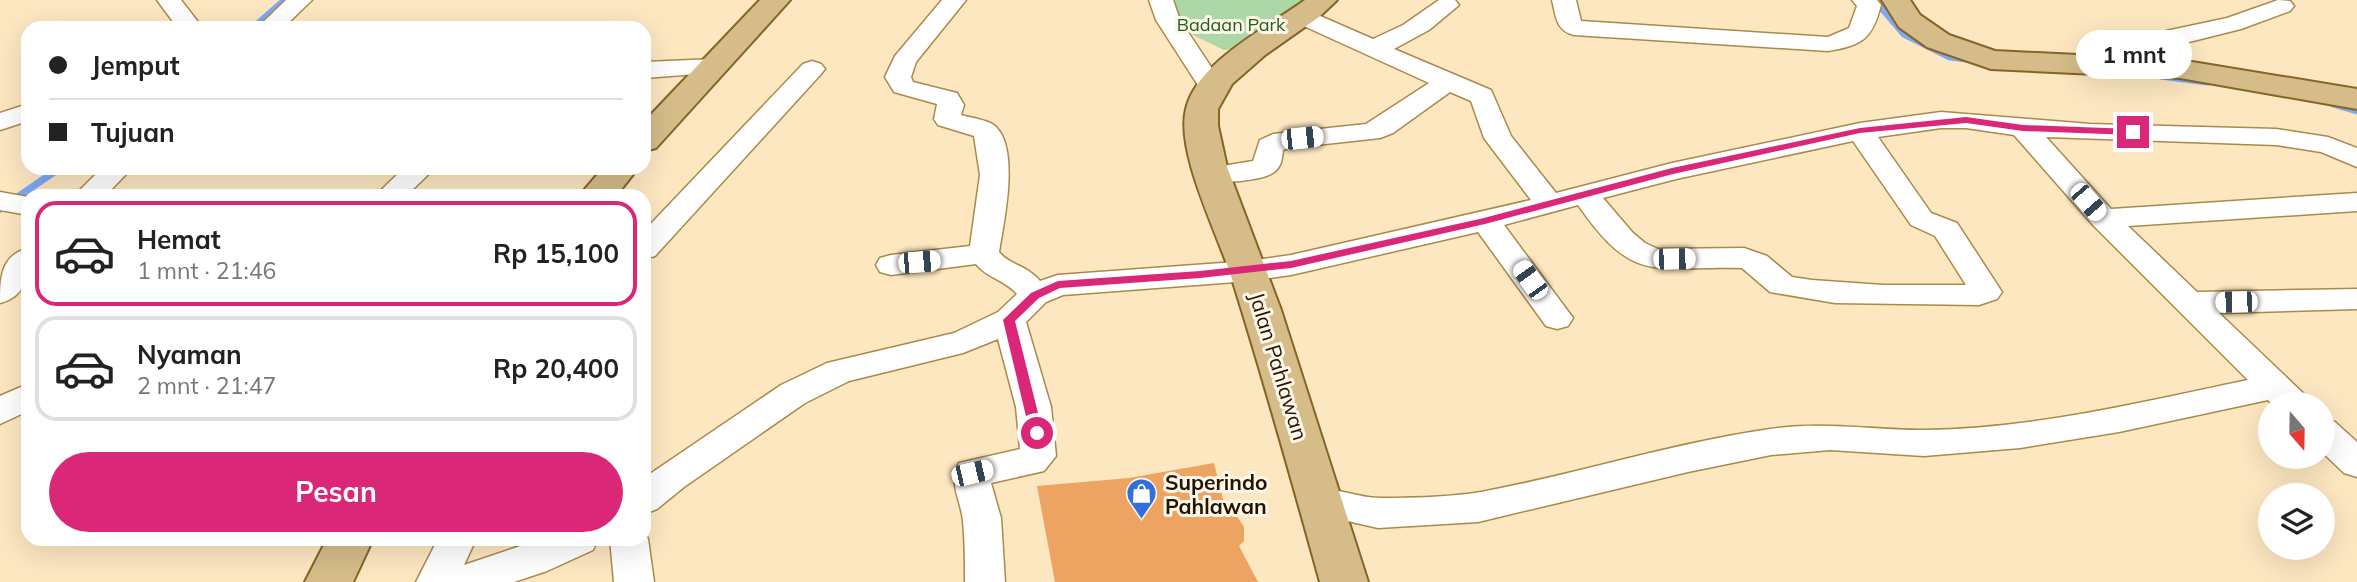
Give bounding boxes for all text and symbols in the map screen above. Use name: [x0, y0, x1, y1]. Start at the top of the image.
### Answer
park label: Badaan Park: [1177, 13, 1286, 36]
callout: 1 mnt: [2075, 31, 2191, 80]
text: 1 mnt: [2102, 40, 2166, 69]
text: Jemput: [91, 49, 180, 82]
text: Tujuan: [91, 116, 175, 149]
route end: [2117, 116, 2149, 148]
car: [1281, 125, 1324, 151]
car: [2067, 179, 2110, 225]
icon: car: [53, 222, 116, 285]
text: Hemat: [137, 223, 221, 256]
text: Rp 15,100: [493, 237, 619, 270]
car: [1653, 248, 1696, 270]
car: [898, 250, 941, 274]
text: 1 mnt · 21:46: [137, 256, 276, 285]
car: [1510, 257, 1551, 303]
street label: Jalan Pahlawan: [1244, 289, 1314, 443]
car: [2215, 291, 2258, 313]
icon: car: [53, 337, 116, 400]
text: Nyaman: [137, 338, 242, 371]
text: Rp 20,400: [493, 352, 619, 385]
text: 2 mnt · 21:47: [137, 371, 276, 400]
north arrow: [2258, 392, 2334, 469]
map controls: [2258, 392, 2335, 560]
route start: [1021, 417, 1053, 449]
button: Pesan: [49, 452, 623, 532]
car: [950, 458, 995, 488]
place label: Superindo Pahlawan: [1165, 469, 1267, 519]
shop icon: Superindo Pahlawan: [1125, 477, 1159, 521]
button: layers: [2258, 483, 2335, 560]

